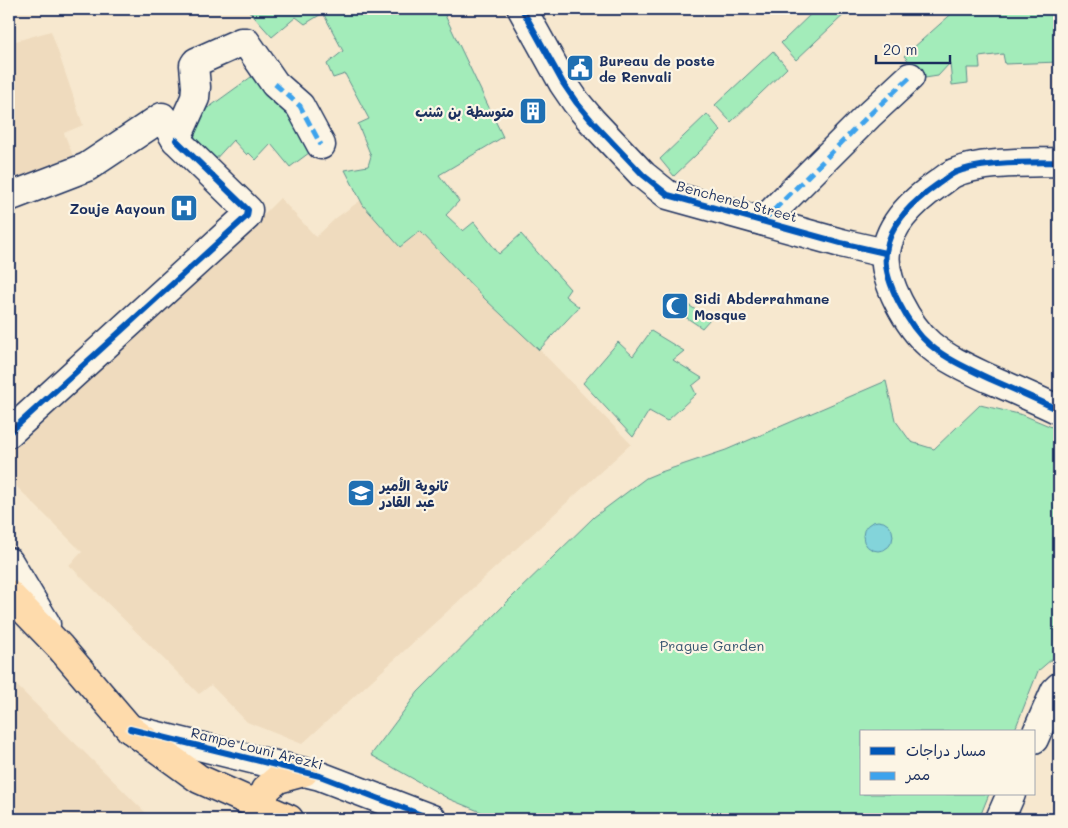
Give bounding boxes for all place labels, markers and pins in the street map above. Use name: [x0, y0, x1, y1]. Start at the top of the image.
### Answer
place label: Bureau de poste de Renvali: [599, 51, 715, 86]
public building icon: Bureau de poste de Renvali: [565, 53, 595, 83]
building icon: متوسطة بن شنب: [518, 96, 548, 126]
place label: متوسطة بن شنب: [415, 102, 514, 122]
hospital icon: Zouje Aayoun: [169, 193, 199, 223]
place label: Zouje Aayoun: [69, 199, 165, 218]
place label: Sidi Abderrahmane Mosque: [694, 289, 829, 324]
mosque icon: Sidi Abderrahmane Mosque: [660, 291, 690, 321]
place label: ثانوية الأمير عبد القادر: [378, 476, 449, 511]
school or university icon: ثانوية الأمير عبد القادر: [346, 478, 376, 508]

